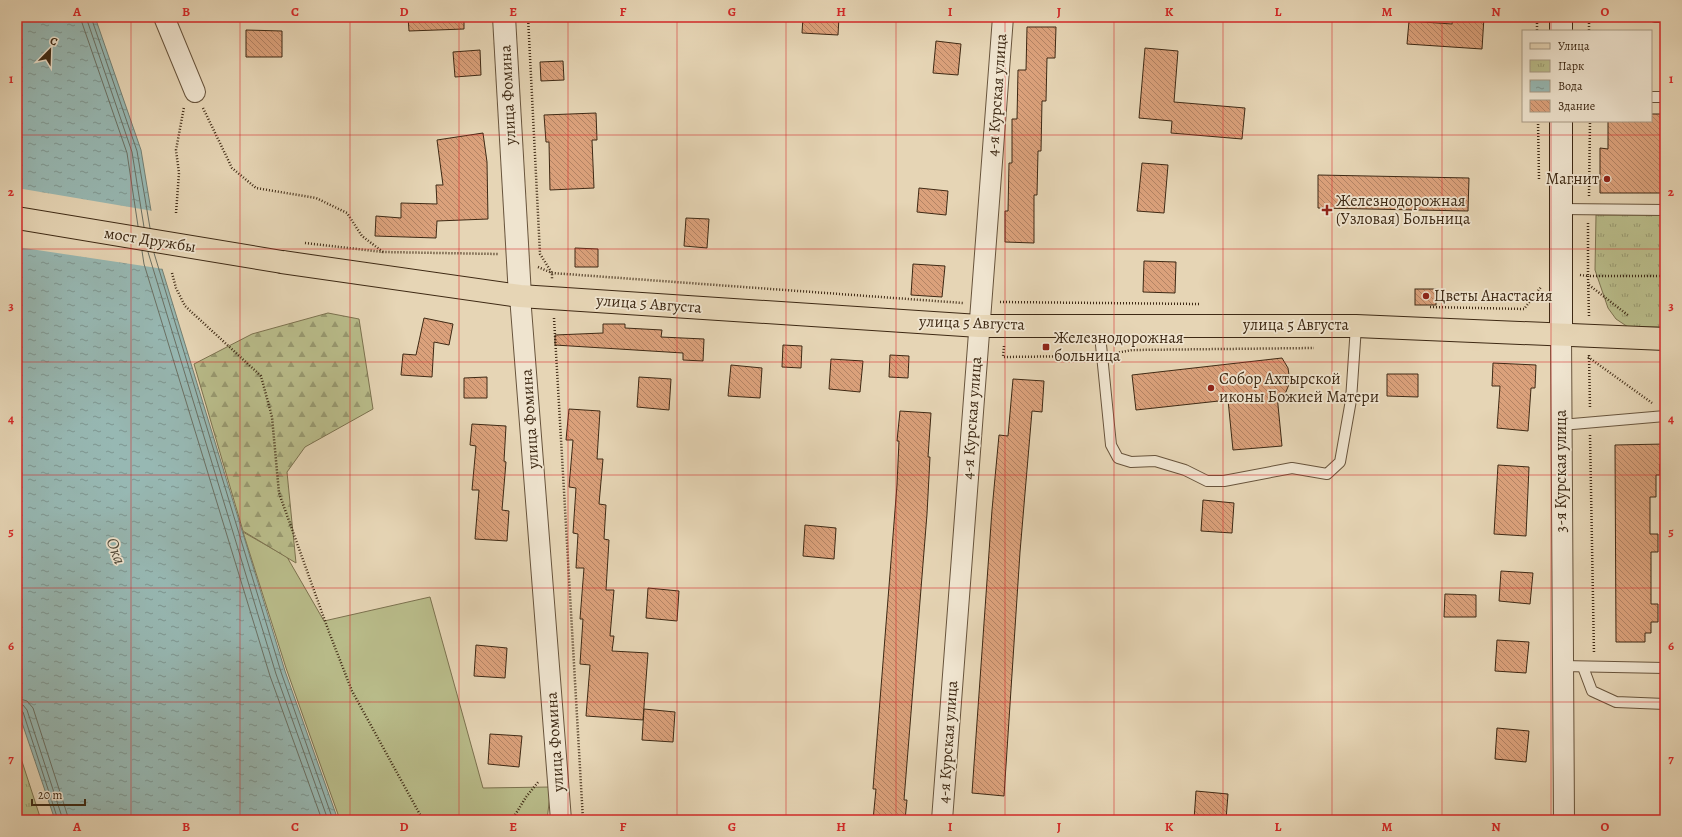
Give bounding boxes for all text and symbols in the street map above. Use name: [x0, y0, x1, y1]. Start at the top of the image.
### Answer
text: A: [72, 3, 82, 20]
text: B: [182, 3, 190, 20]
text: C: [291, 3, 299, 20]
text: D: [399, 3, 409, 20]
text: E: [509, 3, 517, 20]
text: F: [620, 3, 627, 20]
text: G: [728, 3, 736, 20]
text: H: [836, 3, 846, 20]
text: I: [948, 3, 953, 20]
text: J: [1057, 3, 1061, 20]
text: K: [1165, 3, 1174, 20]
text: L: [1275, 3, 1282, 20]
text: M: [1382, 3, 1393, 20]
text: N: [1491, 3, 1501, 20]
text: O: [1601, 3, 1610, 20]
north arrow: [30, 30, 70, 70]
legend: [1522, 30, 1652, 122]
street label: 4-я Курская улица: [982, 32, 1012, 157]
text: С: [48, 33, 60, 50]
text: Улица: [1558, 38, 1590, 54]
street label: улица Фомина: [494, 44, 522, 147]
text: Парк: [1558, 58, 1584, 74]
text: 1: [9, 70, 14, 87]
text: 1: [1669, 70, 1674, 87]
text: Вода: [1558, 78, 1583, 94]
text: Здание: [1558, 98, 1595, 114]
place label: Магнит: [1546, 168, 1599, 190]
marker: Магнит: [1602, 174, 1612, 184]
text: 2: [8, 183, 15, 200]
text: 2: [1668, 183, 1675, 200]
place label: Железнодорожная (Узловая) Больница: [1336, 190, 1471, 230]
marker: Железнодорожная (Узловая) Больница: [1321, 204, 1333, 216]
street label: мост Дружбы: [102, 222, 198, 258]
place label: Цветы Анастасия: [1434, 285, 1553, 307]
street label: улица 5 Августа: [594, 289, 703, 319]
marker: Цветы Анастасия: [1421, 291, 1431, 301]
text: 3: [8, 297, 14, 314]
text: 3: [1668, 297, 1674, 314]
street label: улица 5 Августа: [918, 310, 1026, 336]
street label: улица 5 Августа: [1242, 314, 1350, 336]
place label: Железнодорожная больница: [1054, 327, 1184, 367]
marker: Железнодорожная больница: [1041, 342, 1051, 352]
street label: 4-я Курская улица: [957, 355, 987, 480]
street label: улица Фомина: [515, 368, 545, 471]
place label: Собор Ахтырской иконы Божией Матери: [1219, 368, 1379, 408]
marker: Собор Ахтырской иконы Божией Матери: [1206, 383, 1216, 393]
street label: 3-я Курская улица: [1550, 409, 1572, 532]
text: 4: [8, 410, 14, 427]
text: 4: [1668, 410, 1674, 427]
text: 5: [8, 523, 14, 540]
text: 5: [1668, 523, 1674, 540]
water label: Ока: [101, 534, 131, 568]
text: 6: [8, 637, 14, 654]
text: 6: [1668, 637, 1674, 654]
street label: 4-я Курская улица: [933, 679, 963, 804]
street label: улица Фомина: [540, 691, 570, 794]
text: 7: [8, 750, 14, 767]
text: 7: [1668, 750, 1674, 767]
scale bar: [32, 781, 85, 807]
text: 20 m: [38, 787, 62, 803]
text: A: [72, 818, 82, 835]
text: B: [182, 818, 190, 835]
text: C: [291, 818, 299, 835]
text: D: [399, 818, 409, 835]
text: E: [509, 818, 517, 835]
text: F: [620, 818, 627, 835]
text: G: [728, 818, 736, 835]
text: H: [836, 818, 846, 835]
text: I: [948, 818, 953, 835]
text: J: [1057, 818, 1061, 835]
text: K: [1165, 818, 1174, 835]
text: L: [1275, 818, 1282, 835]
text: M: [1382, 818, 1393, 835]
text: N: [1491, 818, 1501, 835]
text: O: [1601, 818, 1610, 835]

